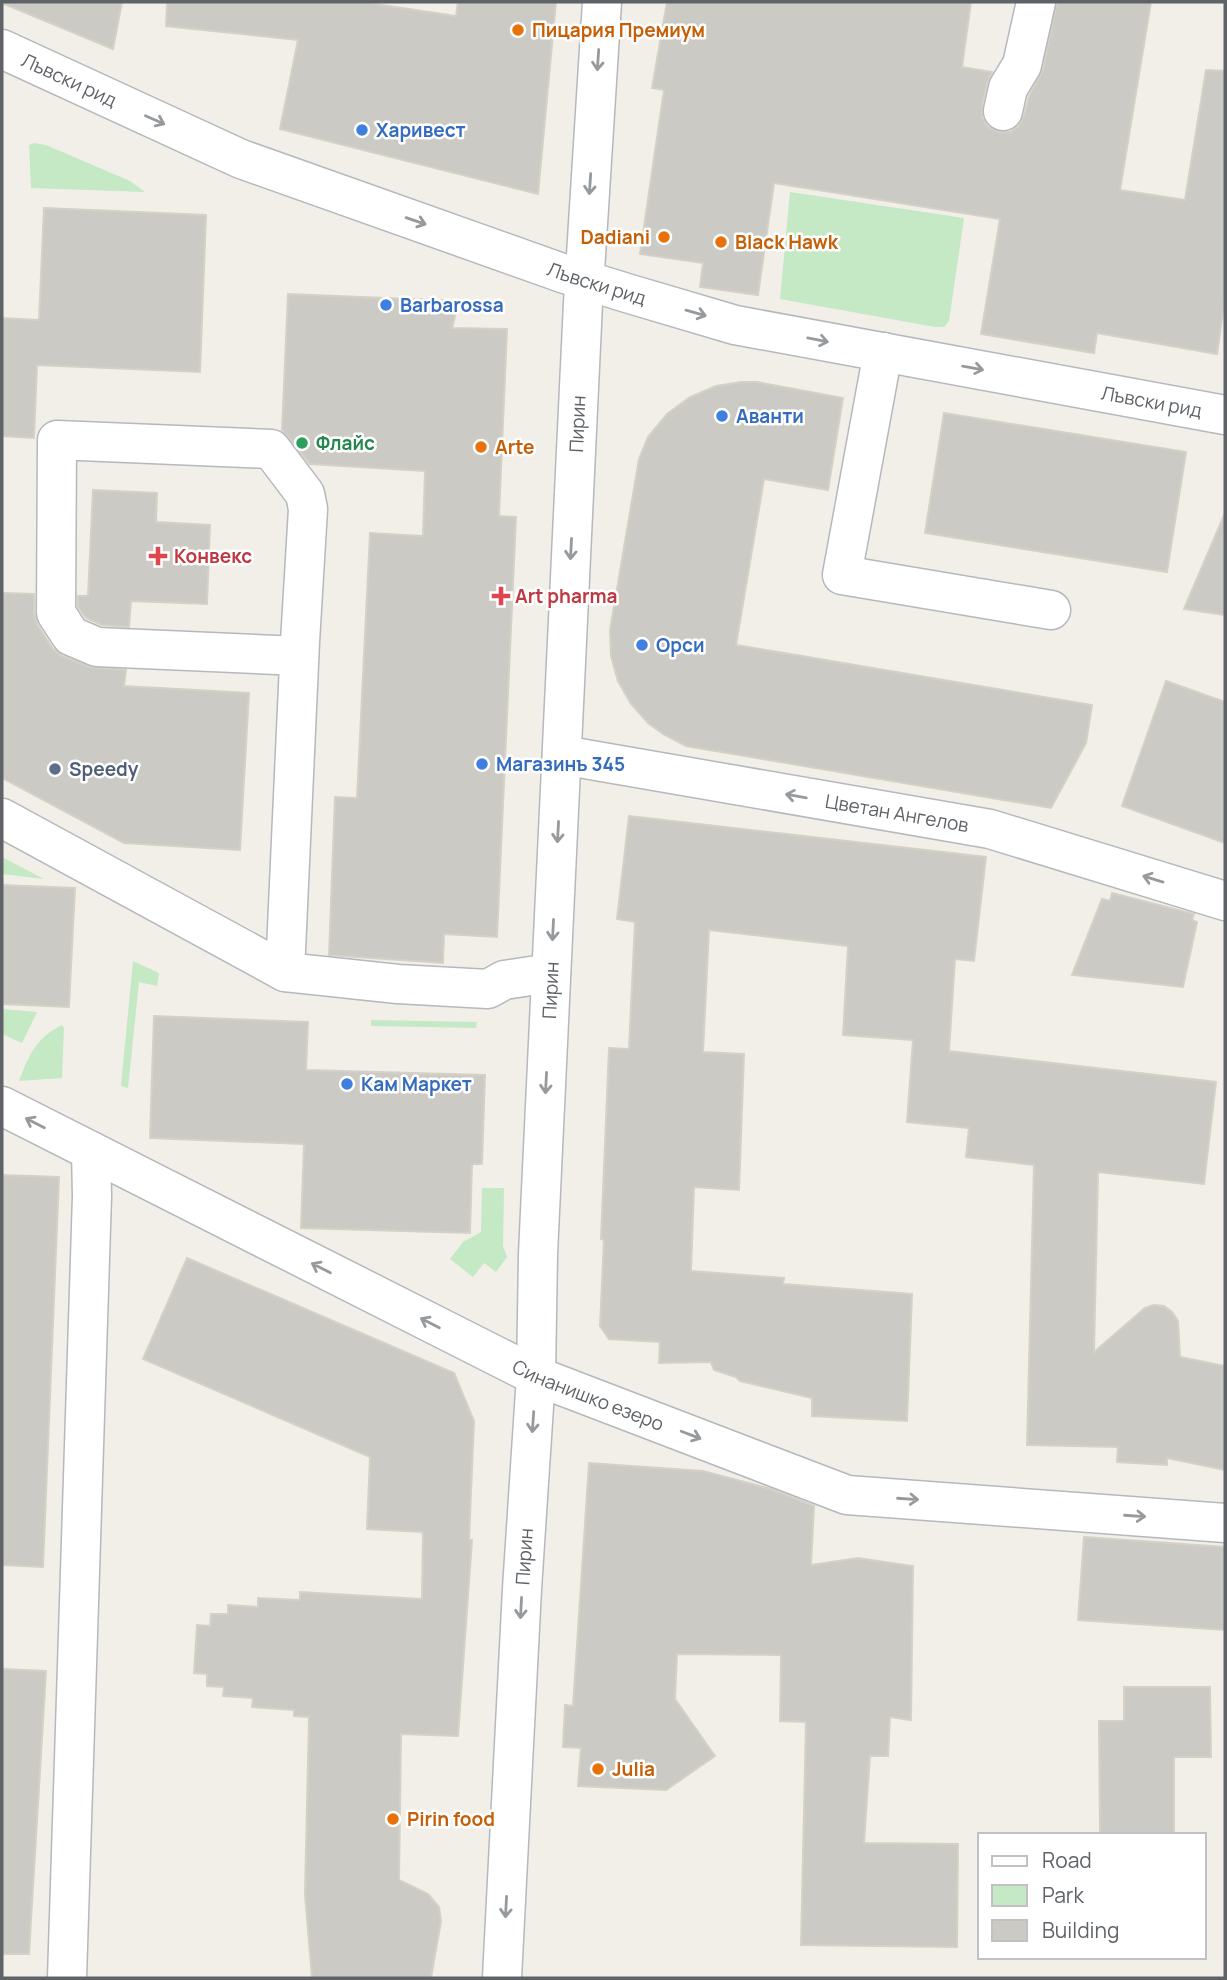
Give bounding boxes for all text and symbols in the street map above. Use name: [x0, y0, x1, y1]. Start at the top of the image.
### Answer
place label: Пицария Премиум: [532, 17, 705, 43]
marker: Пицария Премиум: [510, 22, 526, 38]
street label: Лъвски рид: [18, 47, 121, 113]
one-way arrow: [591, 48, 604, 71]
one-way arrow: [144, 114, 166, 127]
place label: Харивест: [376, 117, 466, 143]
marker: Харивест: [354, 122, 370, 138]
one-way arrow: [583, 172, 596, 194]
one-way arrow: [405, 216, 427, 228]
place label: Dadiani: [581, 224, 650, 250]
marker: Dadiani: [656, 229, 672, 245]
place label: Black Hawk: [735, 229, 839, 255]
marker: Black Hawk: [713, 234, 729, 250]
street label: Лъвски рид: [544, 256, 649, 311]
place label: Barbarossa: [400, 292, 504, 318]
marker: Barbarossa: [378, 297, 394, 313]
one-way arrow: [685, 308, 707, 321]
one-way arrow: [806, 334, 829, 347]
one-way arrow: [961, 362, 984, 375]
street label: Лъвски рид: [1099, 380, 1204, 424]
street label: Пирин: [563, 395, 592, 453]
place label: Аванти: [736, 403, 804, 429]
marker: Аванти: [714, 408, 730, 424]
place label: Флайс: [316, 430, 375, 456]
place label: Arte: [495, 434, 534, 460]
marker: Флайс: [294, 435, 310, 451]
marker: Arte: [473, 439, 489, 455]
one-way arrow: [565, 538, 578, 561]
place label: Конвекс: [174, 543, 252, 569]
marker: Конвекс: [148, 546, 168, 566]
place label: Art pharma: [515, 583, 618, 609]
marker: Art pharma: [493, 588, 509, 604]
place label: Орси: [656, 632, 704, 658]
marker: Орси: [634, 637, 650, 653]
place label: Магазинъ 345: [496, 751, 625, 777]
place label: Speedy: [69, 756, 139, 782]
marker: Магазинъ 345: [474, 756, 490, 772]
marker: Speedy: [47, 761, 63, 777]
street label: Цветан Ангелов: [823, 788, 971, 838]
one-way arrow: [785, 789, 808, 802]
one-way arrow: [552, 820, 565, 843]
one-way arrow: [1142, 872, 1164, 885]
one-way arrow: [547, 918, 560, 941]
street label: Пирин: [536, 961, 565, 1019]
place label: Кам Маркет: [361, 1071, 472, 1097]
one-way arrow: [540, 1071, 553, 1094]
marker: Кам Маркет: [339, 1076, 355, 1092]
one-way arrow: [26, 1116, 46, 1130]
one-way arrow: [311, 1260, 332, 1274]
one-way arrow: [420, 1315, 441, 1329]
street label: Синанишко езеро: [508, 1353, 668, 1437]
one-way arrow: [526, 1410, 539, 1432]
one-way arrow: [680, 1430, 702, 1443]
one-way arrow: [896, 1493, 919, 1506]
one-way arrow: [1123, 1510, 1146, 1523]
street label: Пирин: [509, 1527, 539, 1586]
one-way arrow: [514, 1597, 527, 1620]
place label: Julia: [612, 1756, 655, 1782]
marker: Julia: [590, 1761, 606, 1777]
place label: Pirin food: [407, 1806, 495, 1832]
marker: Pirin food: [385, 1811, 401, 1827]
legend: [978, 1833, 1206, 1959]
text: Road: [1042, 1846, 1092, 1874]
text: Park: [1042, 1881, 1084, 1909]
one-way arrow: [499, 1895, 512, 1918]
text: Building: [1042, 1916, 1119, 1944]

